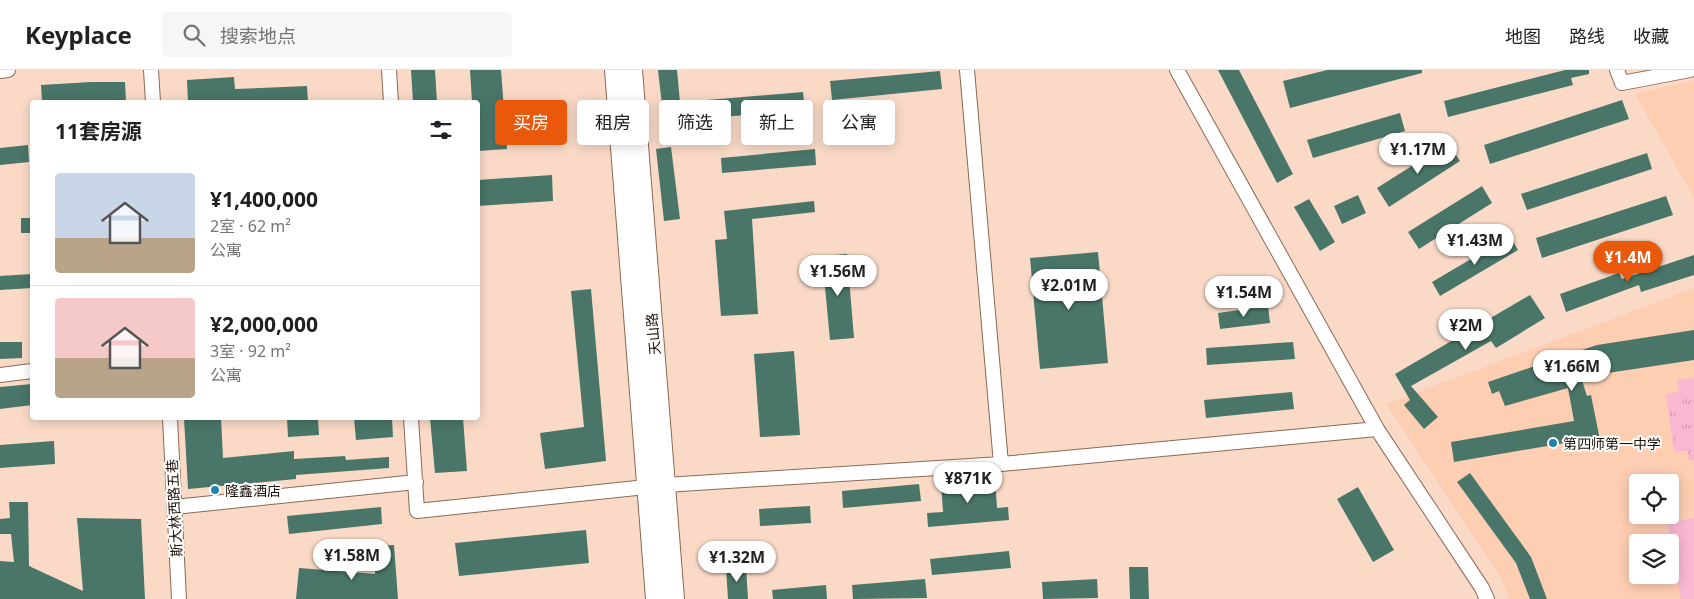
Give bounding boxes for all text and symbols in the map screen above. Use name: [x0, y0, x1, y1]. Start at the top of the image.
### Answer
search box: [162, 12, 512, 57]
text: Keyplace: [25, 18, 132, 51]
icon: search: [180, 21, 208, 49]
text: 搜索地点: [220, 23, 296, 49]
text: 地图: [1505, 24, 1541, 48]
text: 路线: [1569, 24, 1605, 48]
text: 收藏: [1633, 24, 1669, 48]
chip: 买房: [495, 100, 567, 145]
chip: 租房: [577, 100, 649, 145]
chip: 筛选: [659, 100, 731, 145]
chip: 新上: [741, 100, 813, 145]
chip: 公寓: [823, 100, 895, 145]
icon: filters: [427, 116, 455, 144]
text: 11套房源: [55, 117, 142, 145]
pin: ¥1.17M: [1377, 132, 1459, 175]
text: ¥1.17M: [1390, 138, 1446, 160]
text: ¥1,400,000: [210, 185, 318, 213]
icon: home: [95, 193, 155, 253]
text: 2室 · 62 m²: [210, 215, 291, 237]
pin: ¥1.43M: [1434, 224, 1516, 266]
text: ¥1.43M: [1447, 229, 1503, 251]
text: 公寓: [210, 239, 242, 261]
pin: ¥1.4M: [1593, 240, 1663, 283]
text: ¥1.4M: [1604, 246, 1652, 268]
pin: ¥1.56M: [797, 254, 879, 297]
text: ¥1.56M: [810, 260, 866, 282]
pin: ¥2.01M: [1028, 268, 1110, 311]
text: ¥2.01M: [1041, 274, 1097, 296]
pin: ¥1.54M: [1203, 276, 1285, 318]
text: ¥1.54M: [1216, 281, 1272, 303]
pin: ¥2M: [1442, 308, 1490, 351]
text: ¥2,000,000: [210, 310, 318, 338]
street label: 天山路: [642, 312, 664, 356]
text: ¥2M: [1449, 314, 1483, 336]
icon: home: [95, 318, 155, 378]
text: 3室 · 92 m²: [210, 340, 291, 362]
pin: ¥1.66M: [1531, 350, 1613, 392]
text: ¥1.66M: [1544, 355, 1600, 377]
text: 公寓: [210, 364, 242, 386]
place label: 第四师第一中学: [1563, 434, 1661, 453]
marker: 第四师第一中学: [1547, 437, 1559, 449]
street label: 斯大林西路五巷: [162, 459, 186, 557]
pin: ¥871K: [933, 462, 1003, 504]
text: ¥871K: [944, 467, 992, 489]
map controls: [1629, 474, 1679, 584]
button: locate: [1629, 474, 1679, 524]
place label: 隆鑫酒店: [225, 481, 281, 500]
marker: 隆鑫酒店: [209, 484, 221, 496]
button: layers: [1629, 534, 1679, 584]
pin: ¥1.58M: [311, 538, 393, 581]
pin: ¥1.32M: [696, 540, 778, 583]
text: ¥1.58M: [324, 544, 380, 566]
text: ¥1.32M: [709, 546, 765, 568]

